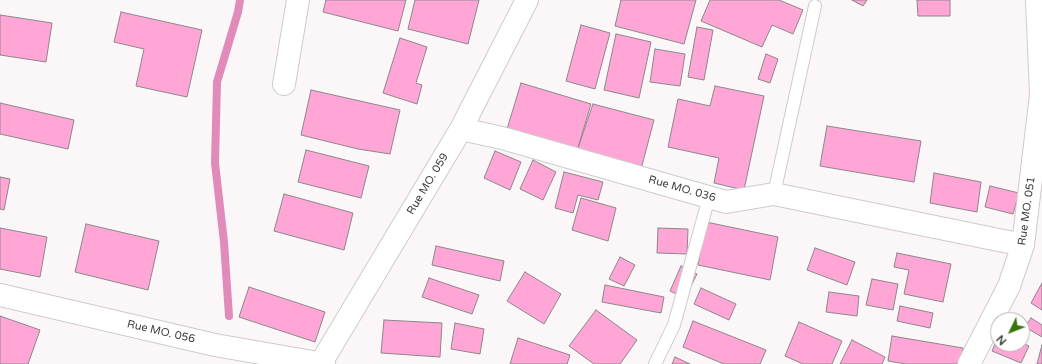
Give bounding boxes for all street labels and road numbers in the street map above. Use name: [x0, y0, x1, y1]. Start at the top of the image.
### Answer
street label: Rue MO. 059: [404, 151, 452, 217]
street label: Rue MO. 036: [647, 173, 717, 205]
street label: Rue MO. 051: [1016, 176, 1038, 246]
street label: Rue MO. 056: [126, 318, 196, 346]

